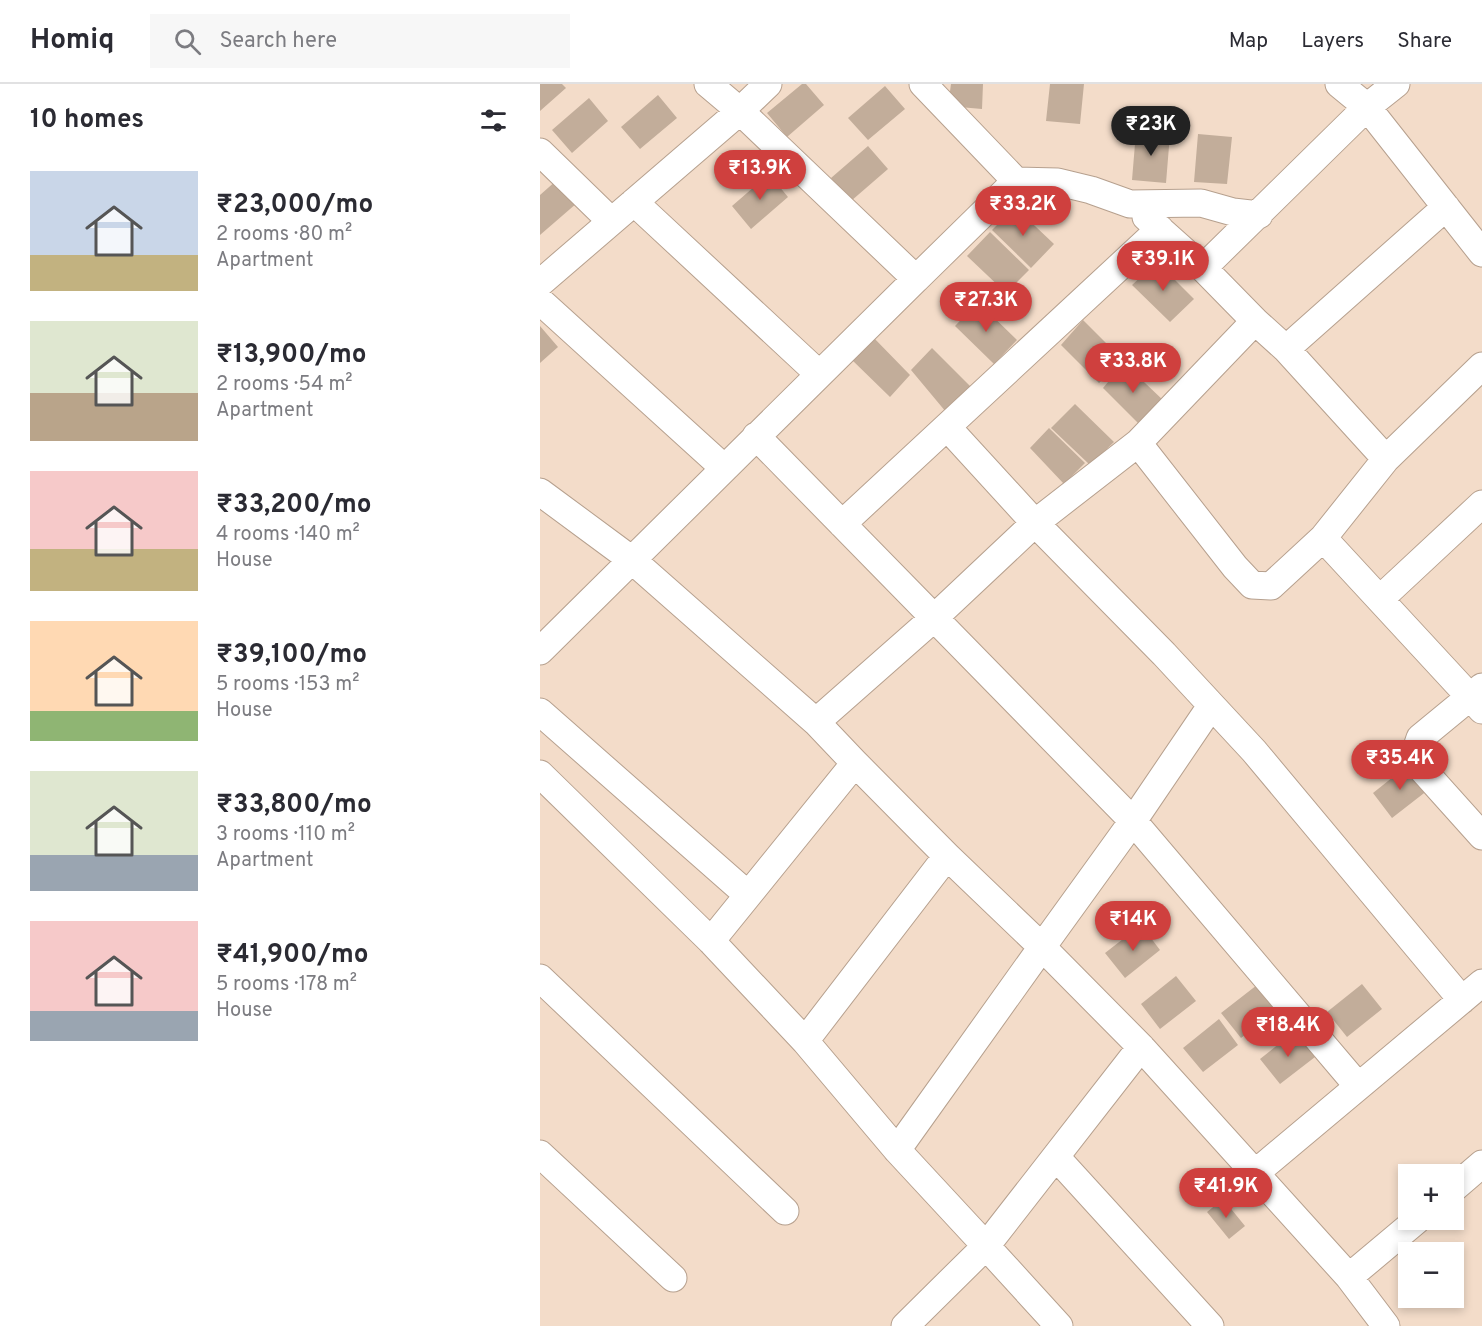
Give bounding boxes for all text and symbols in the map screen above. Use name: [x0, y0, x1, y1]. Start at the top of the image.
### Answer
search box: [150, 14, 570, 68]
text: Homiq: [30, 23, 114, 59]
icon: search: [171, 25, 204, 58]
text: Search here: [219, 28, 337, 55]
text: Map: [1229, 28, 1268, 55]
text: Layers: [1301, 28, 1364, 55]
text: Share: [1397, 28, 1452, 55]
text: 10 homes: [30, 104, 144, 137]
icon: filters: [477, 104, 510, 137]
pin: ₹23K: [1115, 106, 1187, 157]
text: ₹23K: [1125, 112, 1177, 138]
pin: ₹13.9K: [711, 150, 809, 201]
text: ₹13.9K: [728, 156, 792, 182]
pin: ₹33.2K: [974, 186, 1072, 237]
text: ₹23,000/mo: [216, 189, 373, 222]
text: ₹33.2K: [989, 192, 1057, 218]
icon: home: [78, 195, 150, 267]
text: 2 rooms · 80 m²: [216, 222, 352, 248]
pin: ₹39.1K: [1114, 241, 1212, 292]
text: ₹39.1K: [1131, 247, 1195, 273]
text: Apartment: [216, 248, 314, 274]
pin: ₹27.3K: [937, 282, 1035, 333]
text: ₹27.3K: [954, 288, 1018, 314]
text: ₹13,900/mo: [216, 339, 367, 372]
pin: ₹33.8K: [1084, 343, 1182, 394]
icon: home: [78, 345, 150, 417]
text: ₹33.8K: [1099, 349, 1167, 375]
text: 2 rooms · 54 m²: [216, 372, 353, 398]
text: Apartment: [216, 398, 314, 424]
text: ₹33,200/mo: [216, 489, 372, 522]
icon: home: [78, 495, 150, 567]
text: 4 rooms · 140 m²: [216, 522, 360, 548]
text: House: [216, 548, 272, 574]
text: ₹39,100/mo: [216, 639, 367, 672]
icon: home: [78, 645, 150, 717]
text: 5 rooms · 153 m²: [216, 672, 359, 698]
text: House: [216, 698, 272, 724]
pin: ₹35.4K: [1351, 740, 1449, 791]
text: ₹35.4K: [1365, 746, 1435, 772]
text: ₹33,800/mo: [216, 789, 372, 822]
icon: home: [78, 795, 150, 867]
text: 3 rooms · 110 m²: [216, 822, 355, 848]
text: Apartment: [216, 848, 314, 874]
pin: ₹14K: [1097, 901, 1169, 952]
text: ₹14K: [1109, 907, 1157, 933]
text: ₹41,900/mo: [216, 939, 369, 972]
icon: home: [78, 945, 150, 1017]
text: 5 rooms · 178 m²: [216, 972, 357, 998]
text: House: [216, 998, 272, 1024]
pin: ₹18.4K: [1239, 1007, 1337, 1058]
text: ₹18.4K: [1255, 1013, 1321, 1039]
map controls: [1398, 1164, 1464, 1308]
button: +: [1398, 1164, 1464, 1230]
pin: ₹41.9K: [1177, 1168, 1275, 1219]
text: ₹41.9K: [1193, 1174, 1259, 1200]
button: −: [1398, 1242, 1464, 1308]

